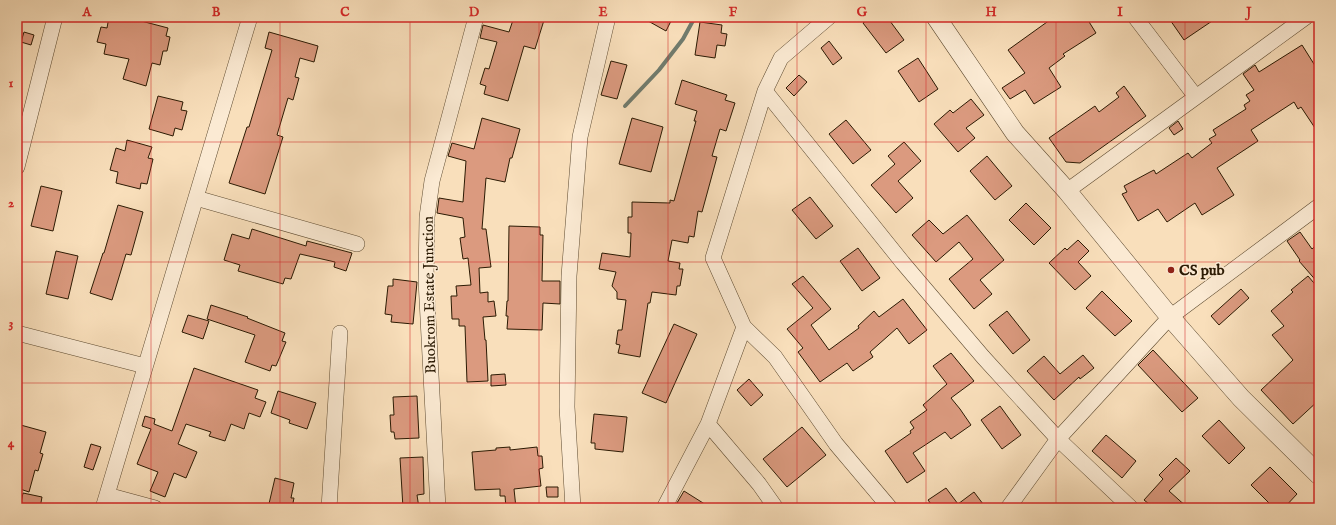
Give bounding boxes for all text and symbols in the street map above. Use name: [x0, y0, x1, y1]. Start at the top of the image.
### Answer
text: A: [82, 4, 93, 21]
text: B: [212, 4, 221, 21]
text: C: [340, 4, 350, 21]
text: D: [469, 4, 480, 21]
text: E: [598, 4, 608, 21]
text: F: [729, 4, 738, 21]
text: G: [857, 4, 868, 21]
text: H: [985, 4, 997, 21]
text: I: [1117, 4, 1123, 21]
text: J: [1244, 4, 1252, 21]
text: 1: [9, 75, 14, 92]
text: 2: [8, 195, 14, 212]
street label: Buokrom Estate Junction: [419, 216, 440, 374]
place label: CS pub: [1179, 261, 1225, 280]
marker: CS pub: [1166, 265, 1176, 275]
text: 3: [9, 315, 14, 332]
text: 4: [8, 435, 15, 452]

